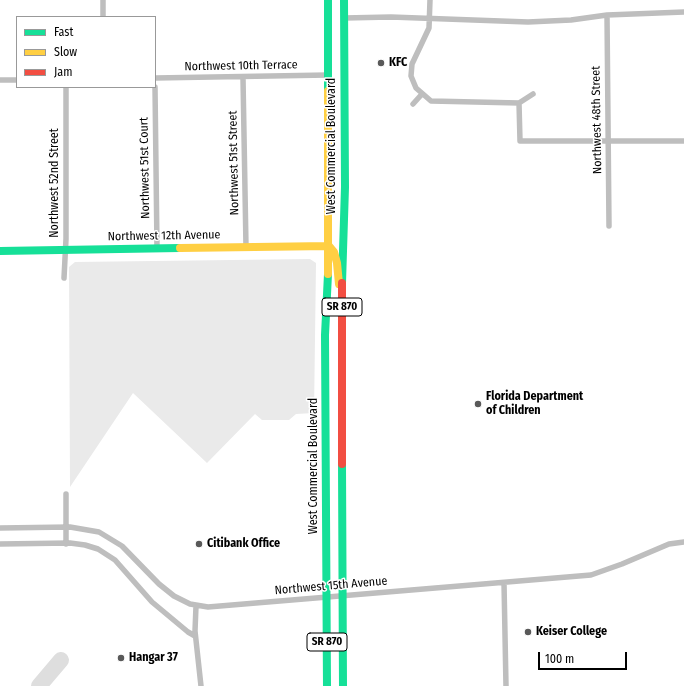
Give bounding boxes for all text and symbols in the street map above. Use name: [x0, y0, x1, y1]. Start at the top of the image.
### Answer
legend: [16, 16, 156, 88]
text: Fast: [54, 25, 73, 39]
text: Slow: [54, 45, 77, 59]
place label: KFC: [389, 56, 407, 70]
street label: Northwest 10th Terrace: [184, 58, 298, 74]
marker: KFC: [376, 58, 386, 68]
text: Jam: [54, 65, 72, 79]
street label: Northwest 48th Street: [589, 66, 605, 174]
street label: West Commercial Boulevard: [325, 78, 339, 214]
street label: Northwest 51st Street: [226, 111, 242, 215]
street label: Northwest 51st Court: [137, 117, 153, 219]
street label: Northwest 52nd Street: [48, 128, 62, 238]
street label: Northwest 12th Avenue: [107, 228, 221, 244]
road number: SR 870: [322, 298, 362, 316]
place label: Florida Department of Children: [486, 390, 583, 418]
street label: West Commercial Boulevard: [307, 398, 321, 534]
marker: Florida Department of Children: [473, 399, 483, 409]
place label: Citibank Office: [207, 537, 280, 551]
marker: Citibank Office: [194, 539, 204, 549]
street label: Northwest 15th Avenue: [274, 574, 388, 598]
place label: Keiser College: [536, 625, 607, 639]
marker: Keiser College: [523, 627, 533, 637]
road number: SR 870: [307, 633, 347, 651]
scale bar: [540, 644, 629, 670]
place label: Hangar 37: [129, 651, 178, 665]
text: 100 m: [545, 652, 574, 666]
marker: Hangar 37: [116, 653, 126, 663]

